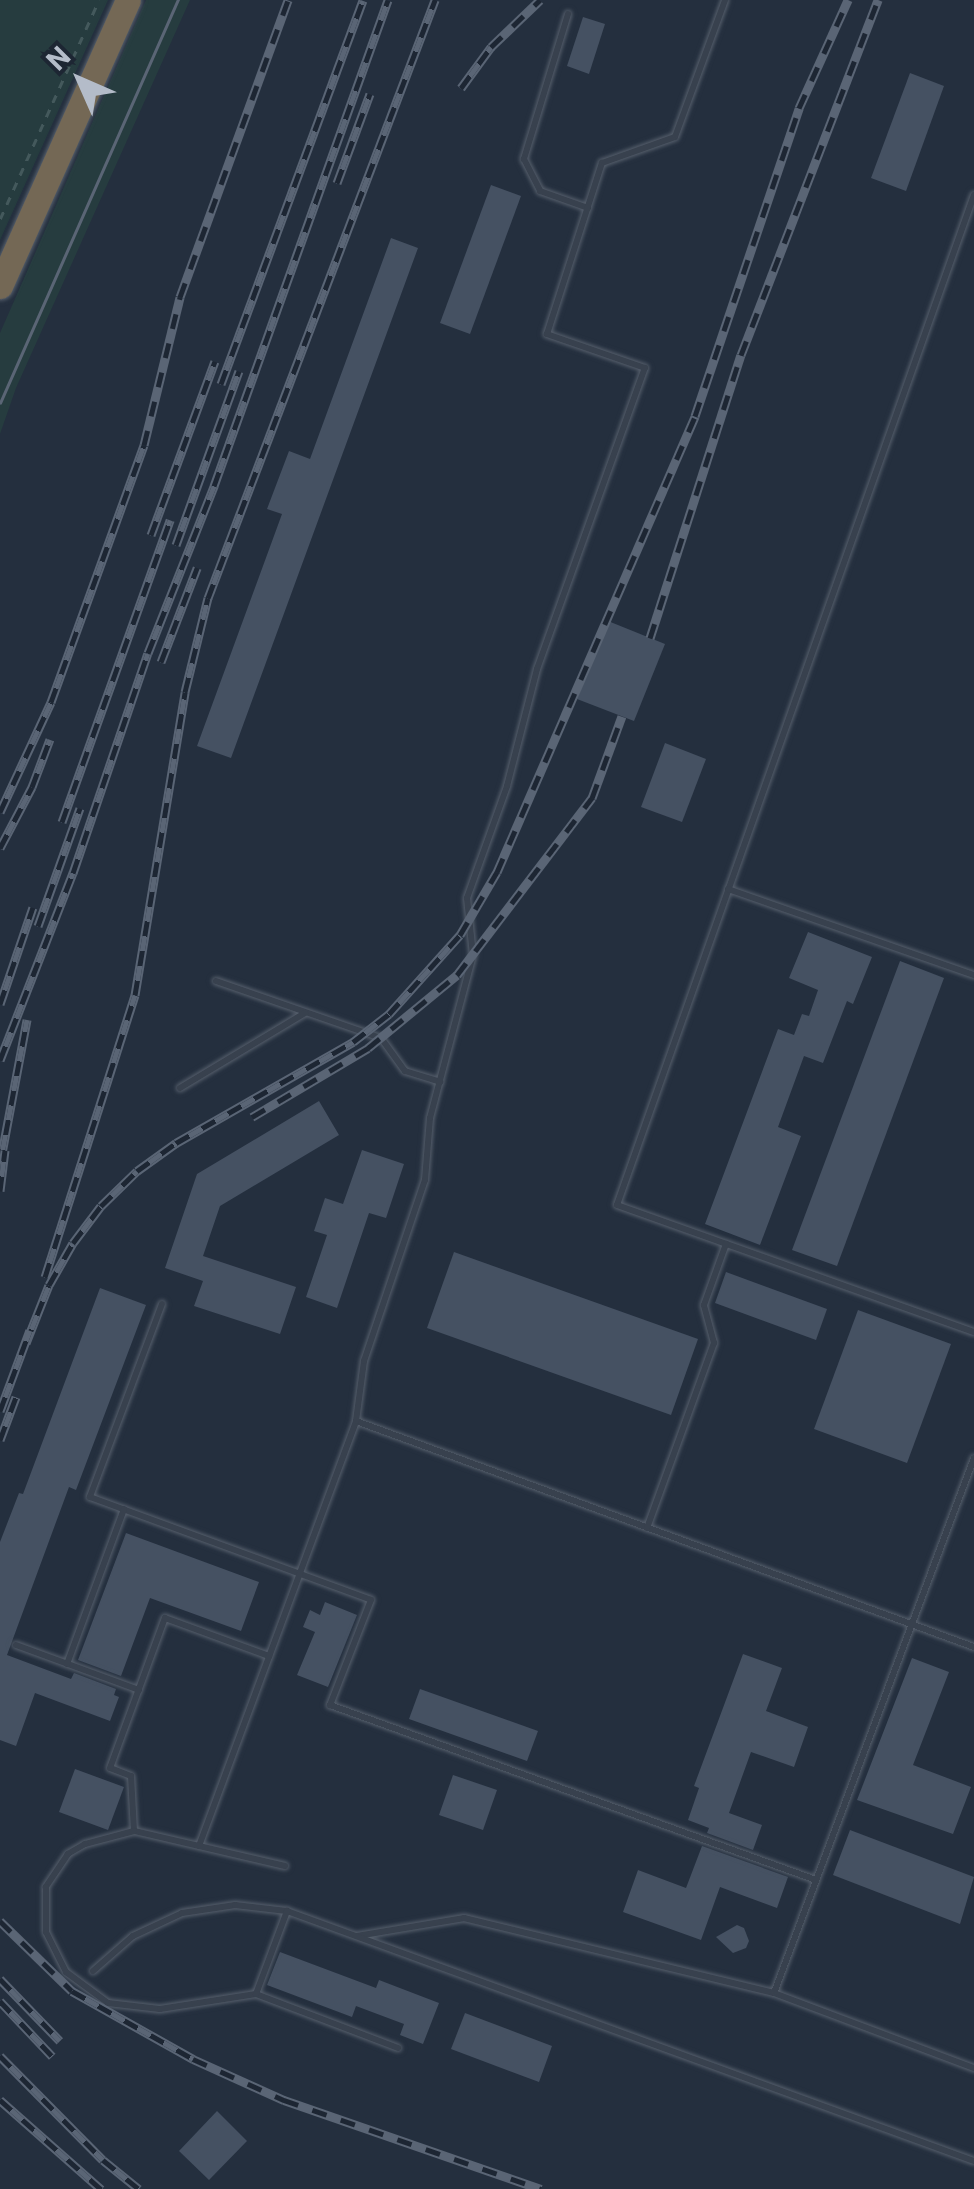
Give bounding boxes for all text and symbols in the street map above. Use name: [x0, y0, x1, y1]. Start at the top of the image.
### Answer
north arrow: [30, 30, 130, 130]
text: N: [40, 40, 77, 77]

